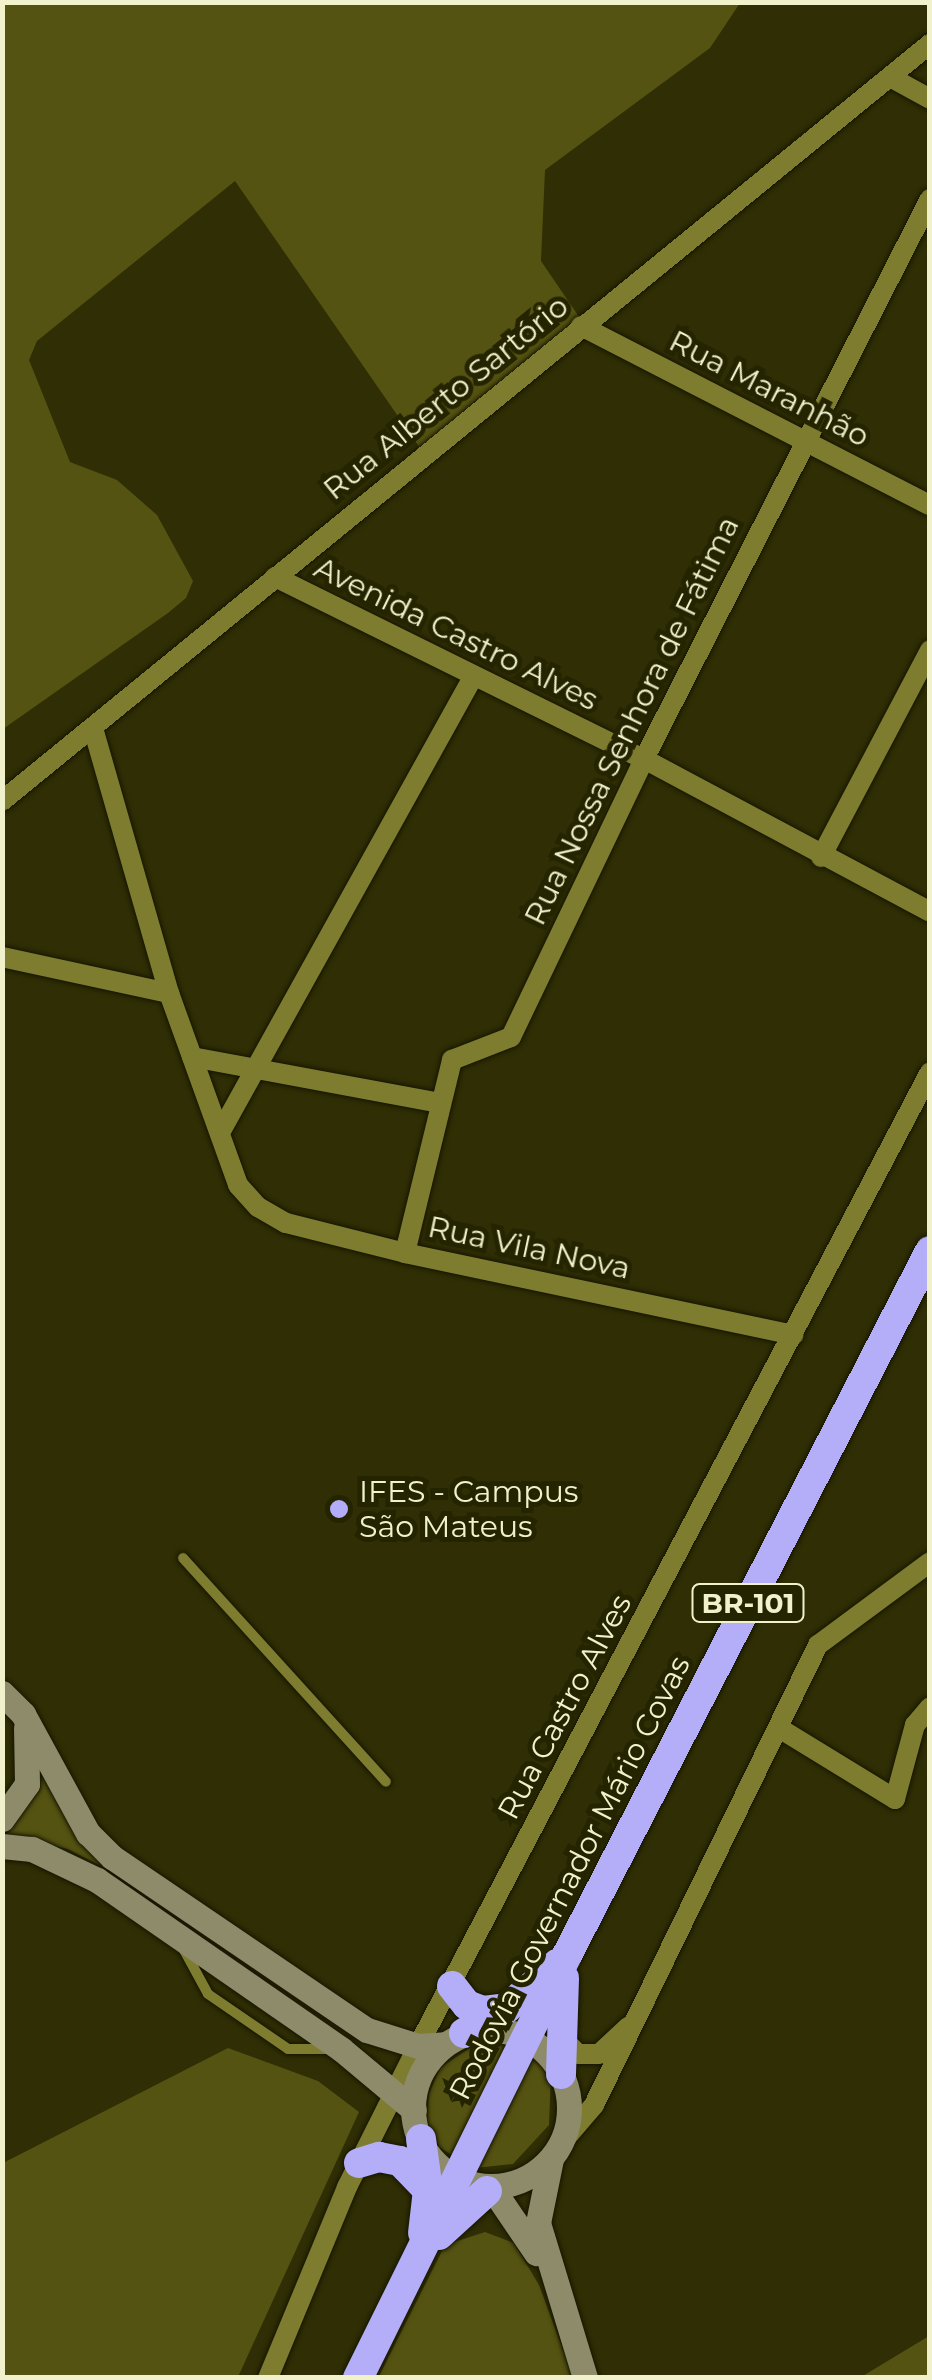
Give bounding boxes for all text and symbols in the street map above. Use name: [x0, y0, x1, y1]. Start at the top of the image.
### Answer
street label: Rua Alberto Sartório: [317, 288, 575, 508]
street label: Rua Maranhão: [663, 323, 875, 455]
street label: Rua Nossa Senhora de Fátima: [517, 511, 747, 931]
street label: Avenida Castro Alves: [308, 550, 604, 718]
street label: Rua Vila Nova: [425, 1209, 633, 1287]
place label: IFES - Campus São Mateus: [359, 1474, 578, 1544]
marker: IFES - Campus São Mateus: [328, 1498, 350, 1520]
road number: BR-101: [690, 1580, 806, 1626]
street label: Rua Castro Alves: [491, 1588, 639, 1826]
street label: Rodovia Governador Mário Covas: [442, 1650, 698, 2106]

